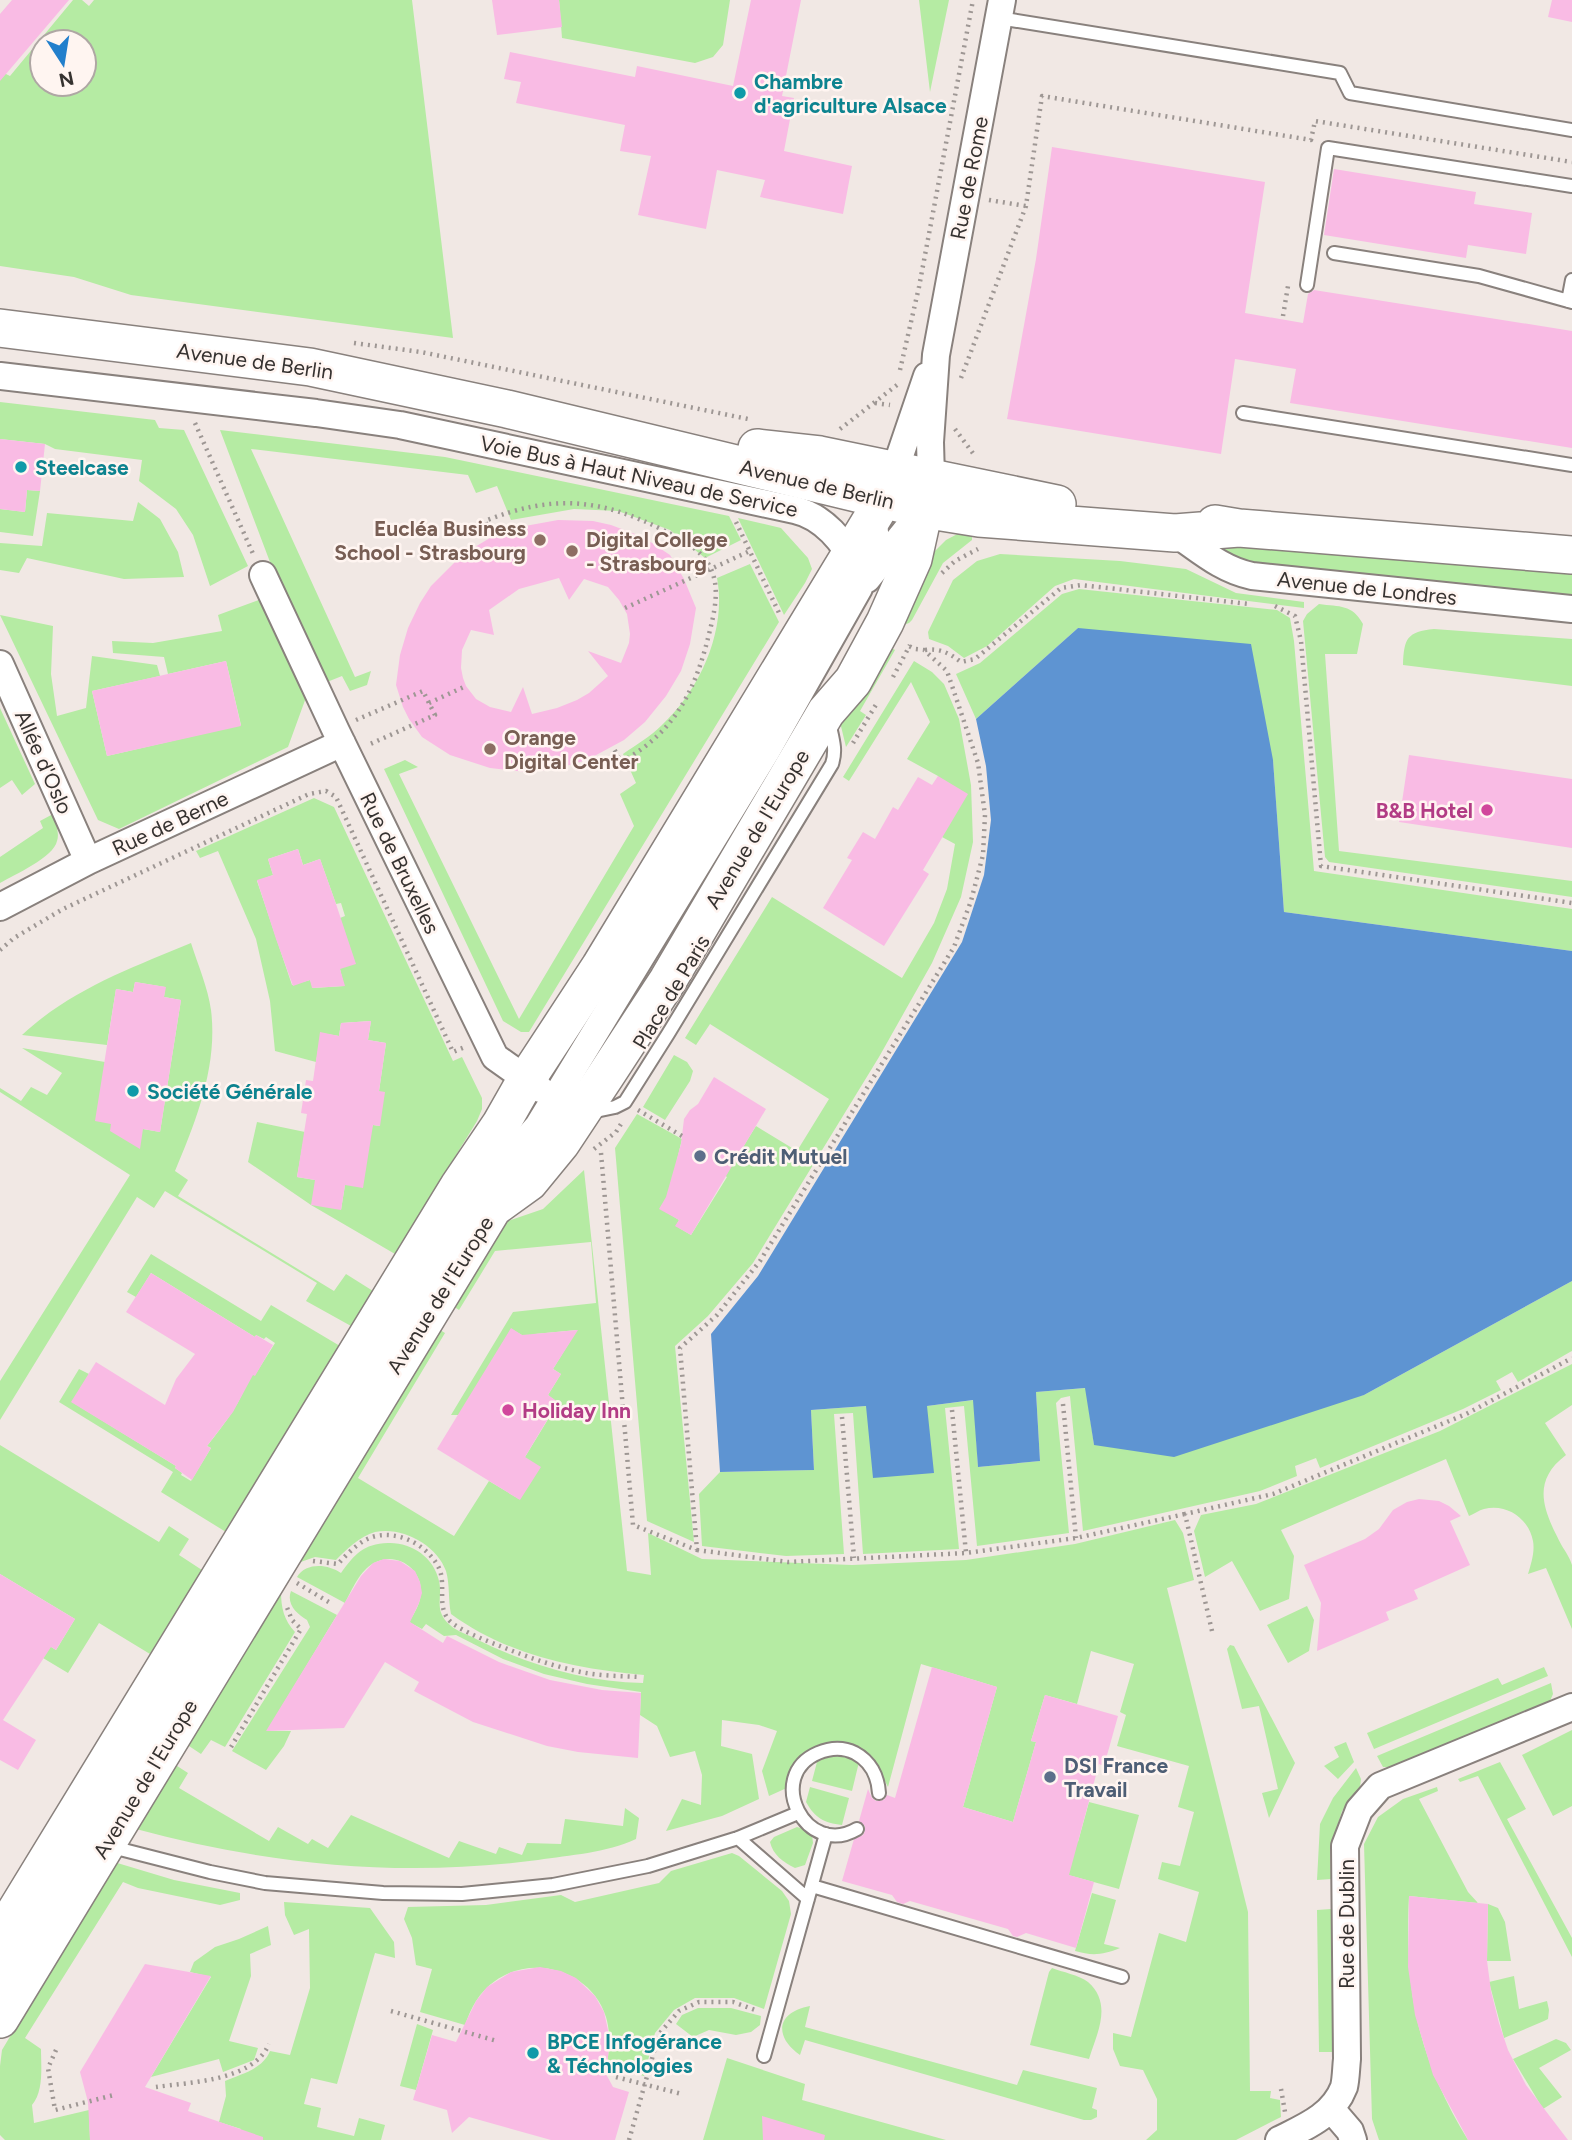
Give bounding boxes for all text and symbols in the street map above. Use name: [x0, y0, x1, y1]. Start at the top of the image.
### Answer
north arrow: [28, 28, 98, 98]
text: N: [57, 66, 76, 92]
place label: Chambre d'agriculture Alsace: [754, 69, 947, 118]
marker: Chambre d'agriculture Alsace: [732, 85, 748, 101]
street label: Rue de Rome: [945, 114, 993, 242]
street label: Avenue de Berlin: [175, 338, 335, 384]
street label: Voie Bus à Haut Niveau de Service: [478, 430, 800, 522]
street label: Avenue de Berlin: [737, 454, 897, 514]
place label: Steelcase: [35, 455, 129, 480]
marker: Steelcase: [13, 459, 29, 475]
place label: Eucléa Business School - Strasbourg: [334, 516, 526, 565]
place label: Digital College - Strasbourg: [586, 527, 728, 576]
marker: Eucléa Business School - Strasbourg: [532, 532, 548, 548]
marker: Digital College - Strasbourg: [564, 543, 580, 559]
street label: Avenue de Londres: [1276, 566, 1458, 610]
street label: Allée d'Oslo: [10, 706, 78, 818]
place label: Orange Digital Center: [504, 725, 639, 774]
marker: Orange Digital Center: [482, 741, 498, 757]
street label: Avenue de l'Europe: [700, 745, 814, 913]
street label: Rue de Berne: [108, 785, 232, 861]
street label: Rue de Bruxelles: [355, 788, 445, 938]
place label: B&B Hotel: [1376, 798, 1473, 823]
marker: B&B Hotel: [1479, 802, 1495, 818]
street label: Place de Paris: [627, 930, 715, 1054]
place label: Société Générale: [147, 1079, 313, 1104]
marker: Société Générale: [125, 1083, 141, 1099]
place label: Crédit Mutuel: [714, 1144, 847, 1169]
marker: Crédit Mutuel: [692, 1148, 708, 1164]
street label: Avenue de l'Europe: [381, 1212, 499, 1378]
place label: Holiday Inn: [522, 1398, 631, 1423]
marker: Holiday Inn: [500, 1402, 516, 1418]
street label: Avenue de l'Europe: [88, 1695, 202, 1863]
place label: DSI France Travail: [1064, 1753, 1168, 1802]
marker: DSI France Travail: [1042, 1769, 1058, 1785]
street label: Rue de Dublin: [1334, 1859, 1359, 1989]
place label: BPCE Infogérance & Téchnologies: [547, 2029, 722, 2078]
marker: BPCE Infogérance & Téchnologies: [525, 2045, 541, 2061]

